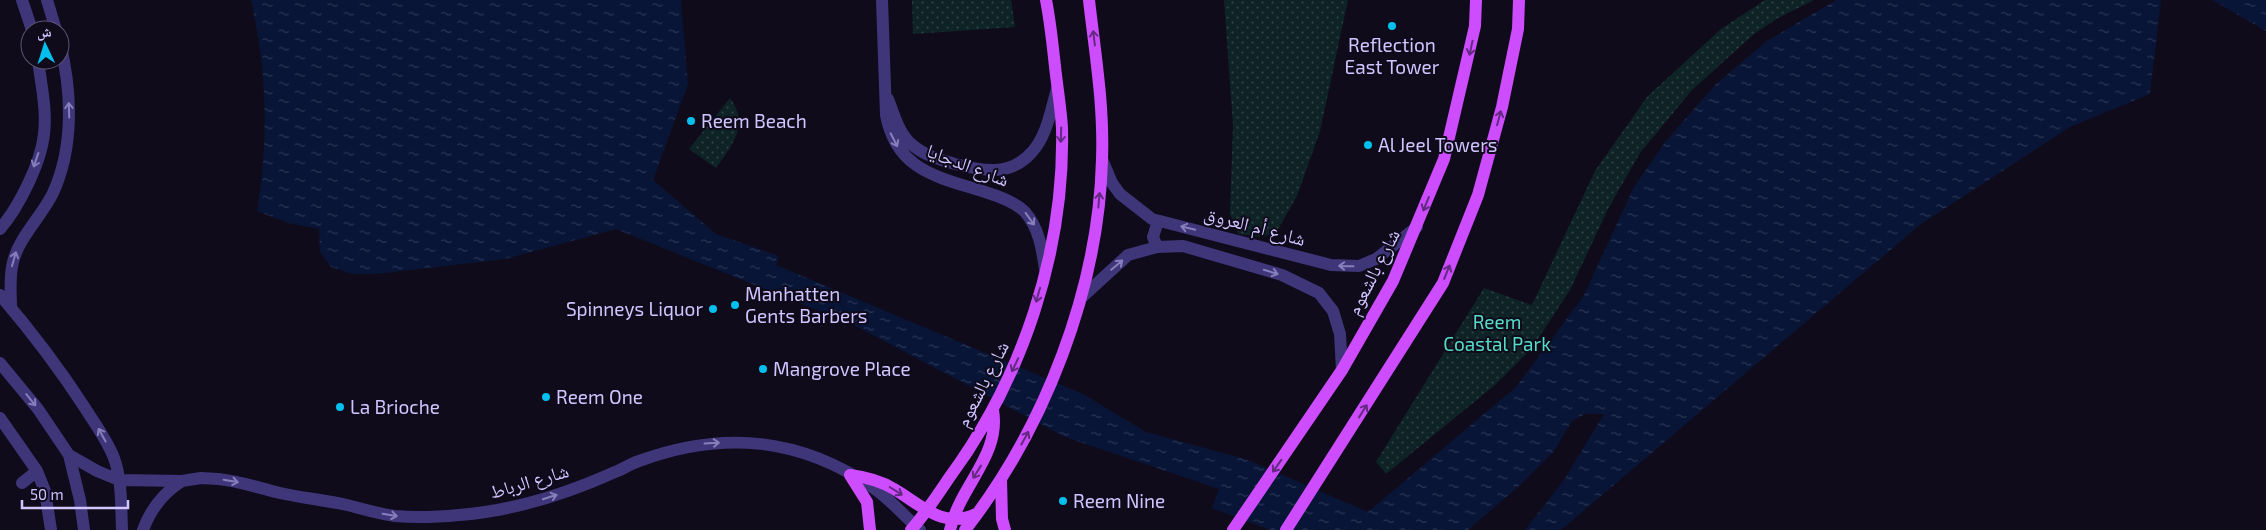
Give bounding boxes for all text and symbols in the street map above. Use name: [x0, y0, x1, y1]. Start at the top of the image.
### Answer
north arrow: [20, 20, 70, 70]
marker: Reflection East Tower: [1386, 20, 1398, 32]
text: ش: [36, 23, 52, 42]
one-way arrow: [1088, 31, 1098, 47]
place label: Reflection East Tower: [1345, 33, 1440, 78]
one-way arrow: [1465, 40, 1475, 56]
one-way arrow: [64, 103, 74, 119]
place label: Reem Beach: [701, 109, 807, 132]
one-way arrow: [1495, 111, 1505, 127]
marker: Reem Beach: [685, 115, 697, 127]
one-way arrow: [1057, 127, 1066, 143]
one-way arrow: [890, 132, 899, 147]
place label: Al Jeel Towers: [1378, 133, 1497, 156]
street label: شارع الدجايا: [923, 138, 1013, 192]
marker: Al Jeel Towers: [1362, 139, 1374, 151]
one-way arrow: [31, 151, 40, 167]
one-way arrow: [1094, 193, 1104, 209]
one-way arrow: [1421, 196, 1430, 211]
street label: شارع أم العروق: [1201, 201, 1308, 253]
one-way arrow: [1025, 212, 1035, 226]
one-way arrow: [1181, 223, 1197, 232]
street label: شارع بالشعوم: [1341, 225, 1407, 320]
one-way arrow: [10, 252, 20, 268]
one-way arrow: [1110, 259, 1123, 270]
one-way arrow: [1338, 261, 1354, 271]
one-way arrow: [1443, 265, 1453, 280]
one-way arrow: [1263, 268, 1279, 278]
place label: Manhatten Gents Barbers: [745, 282, 867, 327]
one-way arrow: [1033, 287, 1042, 303]
place label: Spinneys Liquor: [566, 297, 703, 320]
marker: Manhatten Gents Barbers: [729, 299, 741, 311]
marker: Spinneys Liquor: [707, 303, 719, 315]
park label: Reem Coastal Park: [1443, 310, 1551, 355]
street label: شارع بالشعوم: [950, 337, 1016, 432]
place label: Mangrove Place: [773, 357, 911, 380]
one-way arrow: [1009, 357, 1019, 372]
marker: Mangrove Place: [757, 363, 769, 375]
place label: Reem One: [556, 385, 643, 408]
marker: Reem One: [540, 391, 552, 403]
one-way arrow: [25, 394, 36, 407]
place label: La Brioche: [350, 395, 440, 418]
marker: La Brioche: [334, 401, 346, 413]
one-way arrow: [1358, 404, 1368, 418]
one-way arrow: [97, 428, 106, 443]
one-way arrow: [1021, 431, 1031, 446]
one-way arrow: [704, 439, 720, 448]
street label: شارع الرباط: [487, 458, 571, 504]
one-way arrow: [1272, 459, 1282, 473]
one-way arrow: [972, 464, 982, 478]
one-way arrow: [222, 476, 238, 486]
scale bar: [22, 478, 129, 510]
text: 50 m: [30, 485, 64, 503]
one-way arrow: [888, 486, 902, 496]
place label: Reem Nine: [1073, 489, 1165, 512]
one-way arrow: [541, 491, 557, 501]
marker: Reem Nine: [1057, 495, 1069, 507]
one-way arrow: [381, 510, 397, 520]

